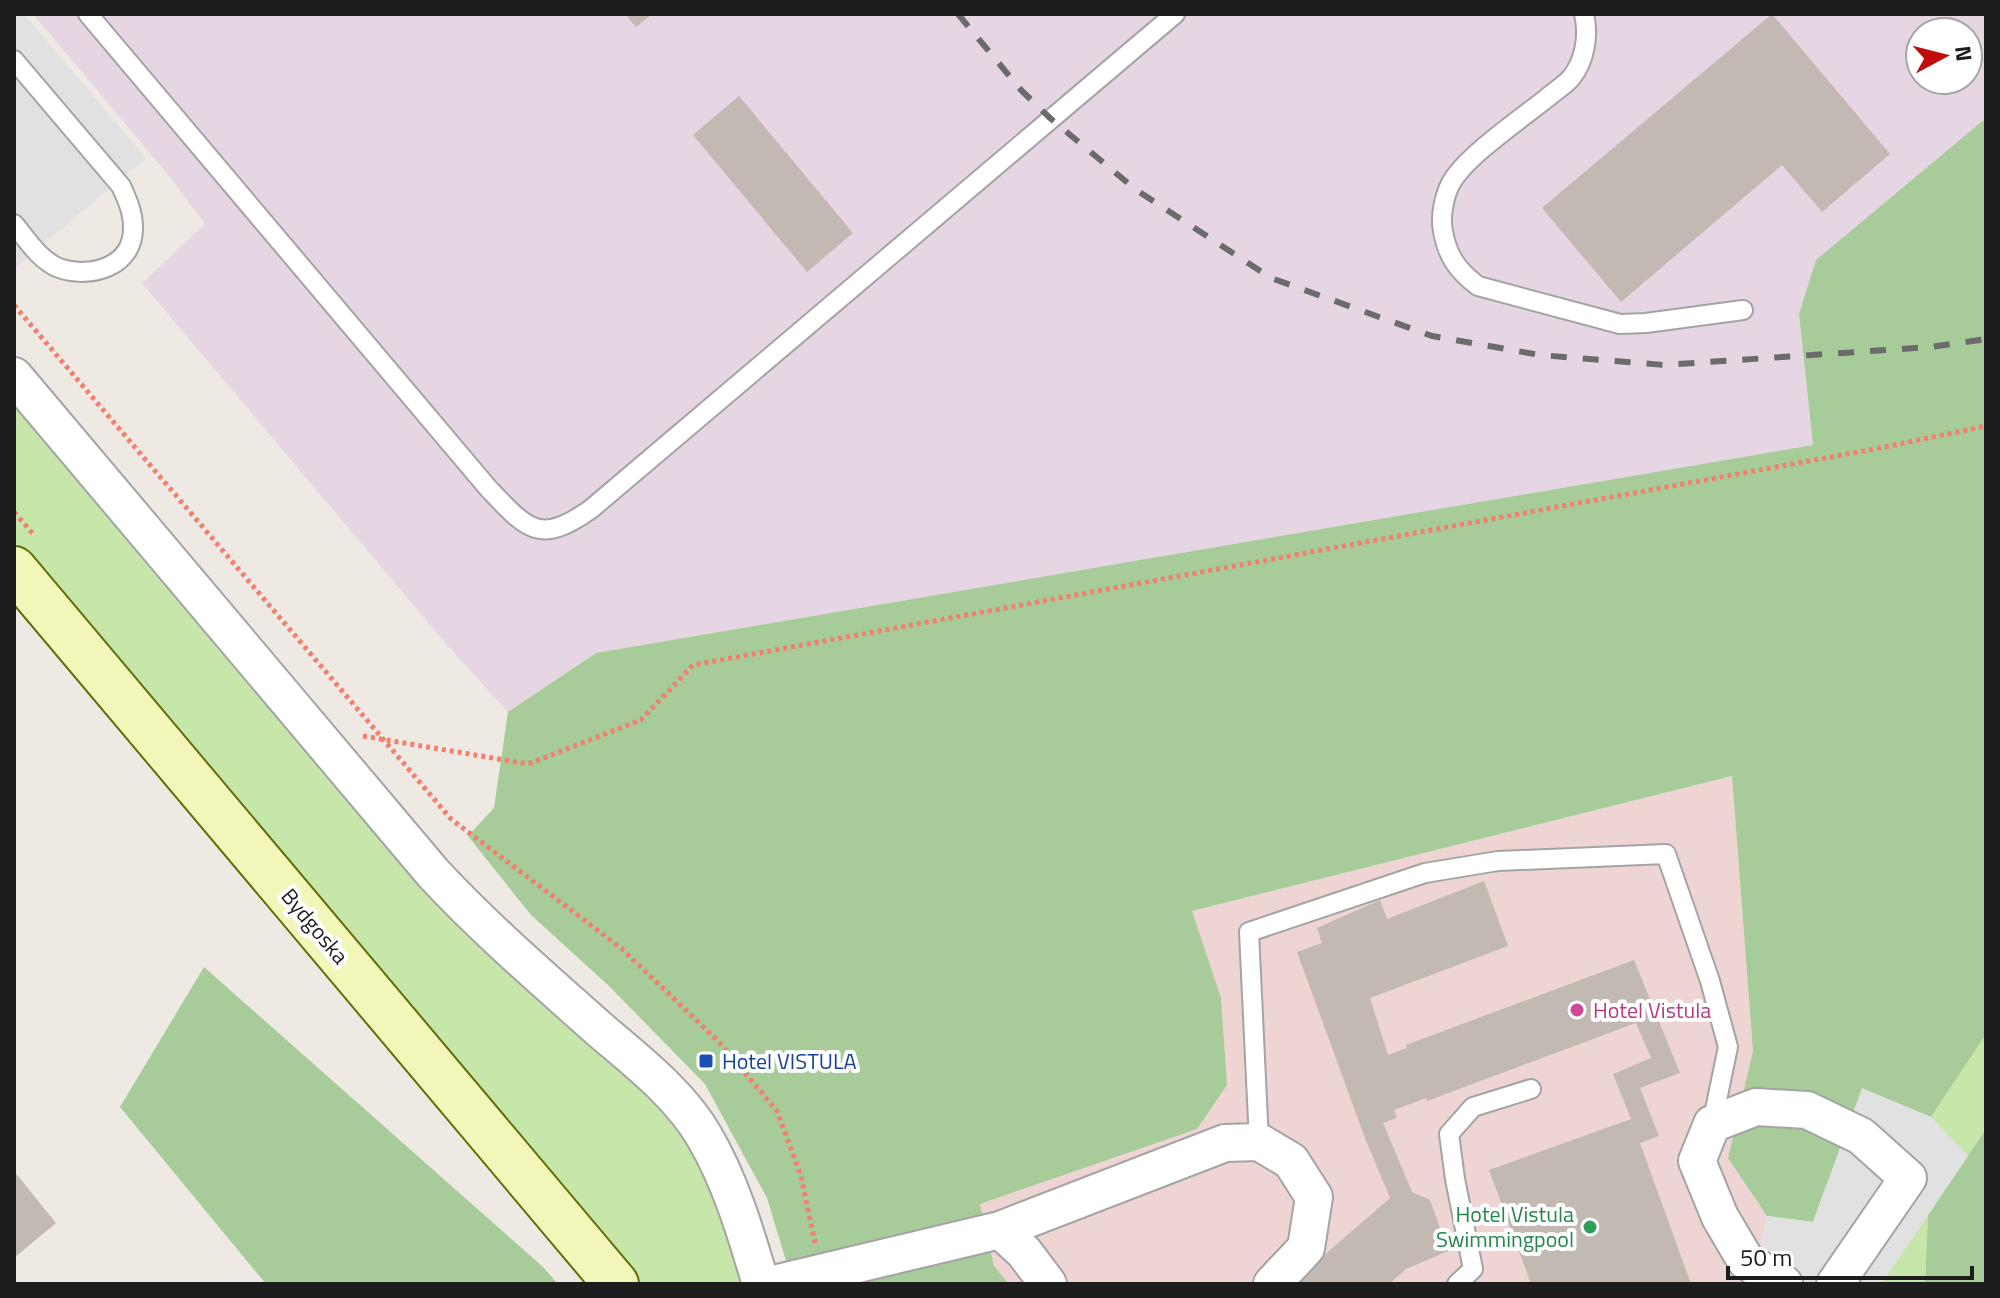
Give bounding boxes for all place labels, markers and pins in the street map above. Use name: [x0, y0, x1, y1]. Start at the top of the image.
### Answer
place label: Hotel Vistula: [1593, 993, 1711, 1027]
marker: Hotel Vistula: [1568, 1001, 1586, 1019]
place label: Hotel VISTULA: [722, 1044, 857, 1078]
marker: Hotel VISTULA: [697, 1052, 715, 1070]
place label: Hotel Vistula Swimmingpool: [1436, 1197, 1574, 1256]
marker: Hotel Vistula Swimmingpool: [1581, 1218, 1599, 1236]

